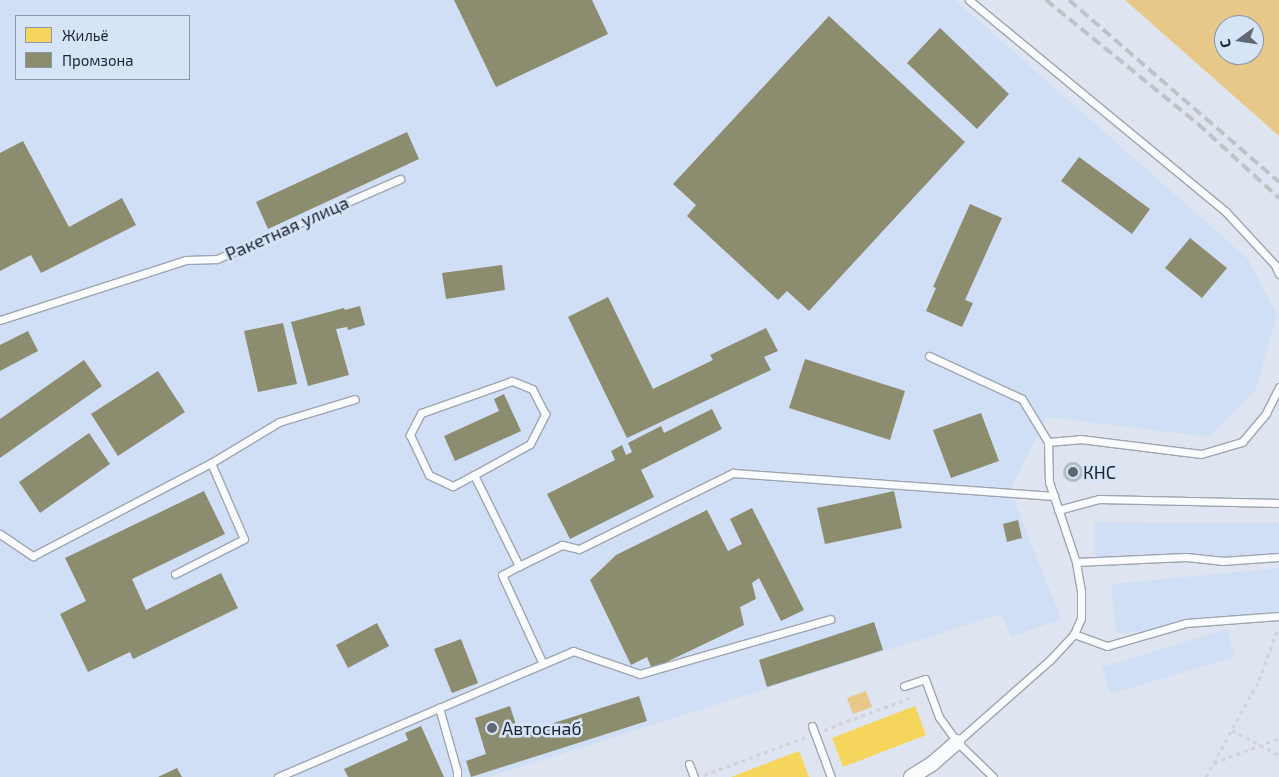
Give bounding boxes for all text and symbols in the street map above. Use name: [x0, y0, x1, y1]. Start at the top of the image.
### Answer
legend: [15, 15, 190, 80]
north arrow: [1214, 15, 1264, 65]
text: Жильё: [62, 26, 109, 44]
text: С: [1216, 37, 1234, 50]
text: Промзона: [62, 51, 134, 69]
street label: Ракетная улица: [222, 191, 352, 265]
place label: КНС: [1083, 461, 1116, 483]
marker: КНС: [1067, 466, 1079, 478]
place label: Автоснаб: [502, 717, 582, 739]
marker: Автоснаб: [486, 722, 498, 734]

